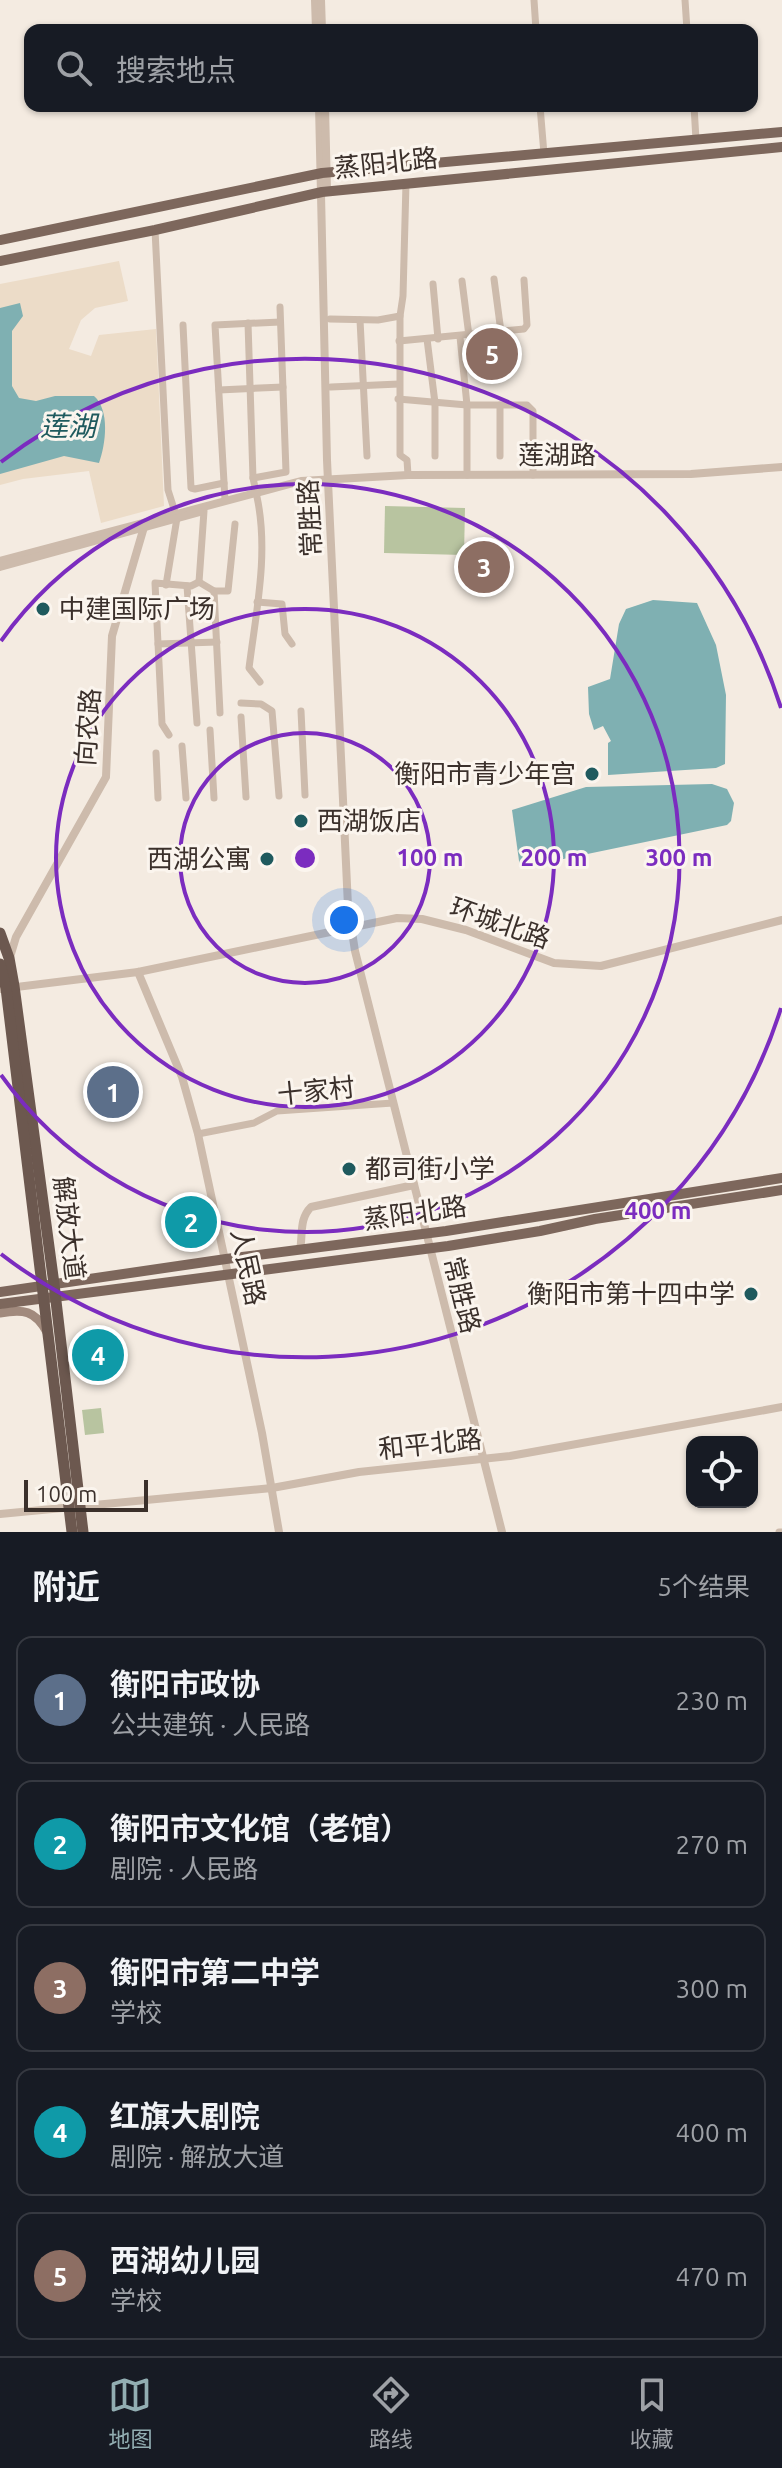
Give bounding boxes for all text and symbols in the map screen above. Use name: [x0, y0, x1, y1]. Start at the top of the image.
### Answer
search box: [24, 24, 758, 112]
icon: search: [52, 46, 96, 90]
text: 搜索地点: [116, 53, 236, 87]
street label: 蒸阳北路: [333, 143, 439, 182]
pin: 5: [466, 324, 518, 384]
water label: 莲湖: [40, 410, 100, 441]
street label: 莲湖路: [518, 440, 596, 469]
street label: 常胜路: [293, 478, 326, 558]
pin: 3: [458, 537, 510, 597]
place label: 中建国际广场: [59, 594, 215, 623]
marker: 中建国际广场: [34, 600, 52, 618]
street label: 向农路: [70, 687, 105, 767]
place label: 衡阳市青少年宫: [394, 759, 576, 788]
marker: 衡阳市青少年宫: [583, 765, 601, 783]
place label: 西湖饭店: [317, 806, 421, 835]
marker: 西湖饭店: [292, 812, 310, 830]
place label: 西湖公寓: [147, 844, 251, 873]
centre of rings: [291, 844, 319, 872]
text: 100 m: [397, 844, 463, 871]
text: 200 m: [521, 844, 587, 871]
text: 300 m: [646, 844, 712, 871]
marker: 西湖公寓: [258, 850, 276, 868]
street label: 环城北路: [446, 892, 554, 953]
your location: [324, 900, 364, 940]
pin: 1: [87, 1062, 139, 1122]
street label: 十家村: [276, 1072, 356, 1109]
place label: 都司街小学: [365, 1154, 495, 1183]
marker: 都司街小学: [340, 1160, 358, 1178]
street label: 解放大道: [49, 1175, 90, 1281]
street label: 蒸阳北路: [361, 1191, 468, 1234]
pin: 2: [165, 1192, 217, 1252]
text: 400 m: [625, 1197, 691, 1224]
street label: 人民路: [226, 1226, 271, 1308]
street label: 常胜路: [439, 1254, 486, 1336]
place label: 衡阳市第十四中学: [527, 1279, 735, 1308]
marker: 衡阳市第十四中学: [742, 1285, 760, 1303]
pin: 4: [72, 1325, 124, 1385]
street label: 和平北路: [377, 1424, 483, 1463]
map controls: [686, 1436, 758, 1508]
button: locate: [686, 1436, 758, 1508]
scale bar: [24, 1476, 148, 1512]
text: 100 m: [36, 1481, 97, 1506]
text: 附近: [32, 1567, 100, 1605]
text: 5个结果: [657, 1572, 750, 1601]
text: 衡阳市政协: [110, 1667, 260, 1701]
text: 1: [53, 1686, 67, 1715]
text: 230 m: [676, 1686, 748, 1715]
text: 公共建筑 · 人民路: [110, 1710, 310, 1739]
text: 衡阳市文化馆（老馆）: [110, 1811, 410, 1845]
text: 2: [53, 1830, 67, 1859]
text: 270 m: [676, 1830, 748, 1859]
text: 剧院 · 人民路: [110, 1854, 258, 1883]
text: 衡阳市第二中学: [110, 1955, 320, 1989]
text: 3: [53, 1974, 67, 2003]
text: 300 m: [676, 1974, 748, 2003]
text: 学校: [110, 1998, 162, 2027]
text: 红旗大剧院: [110, 2099, 260, 2133]
text: 4: [53, 2118, 67, 2147]
text: 400 m: [676, 2118, 748, 2147]
text: 剧院 · 解放大道: [110, 2142, 284, 2171]
text: 西湖幼儿园: [110, 2243, 260, 2277]
text: 5: [53, 2262, 67, 2291]
text: 470 m: [676, 2262, 748, 2291]
text: 学校: [110, 2286, 162, 2315]
tab: 地图: [108, 2373, 152, 2453]
tab: 路线: [369, 2373, 413, 2453]
tab: 收藏: [630, 2373, 674, 2453]

